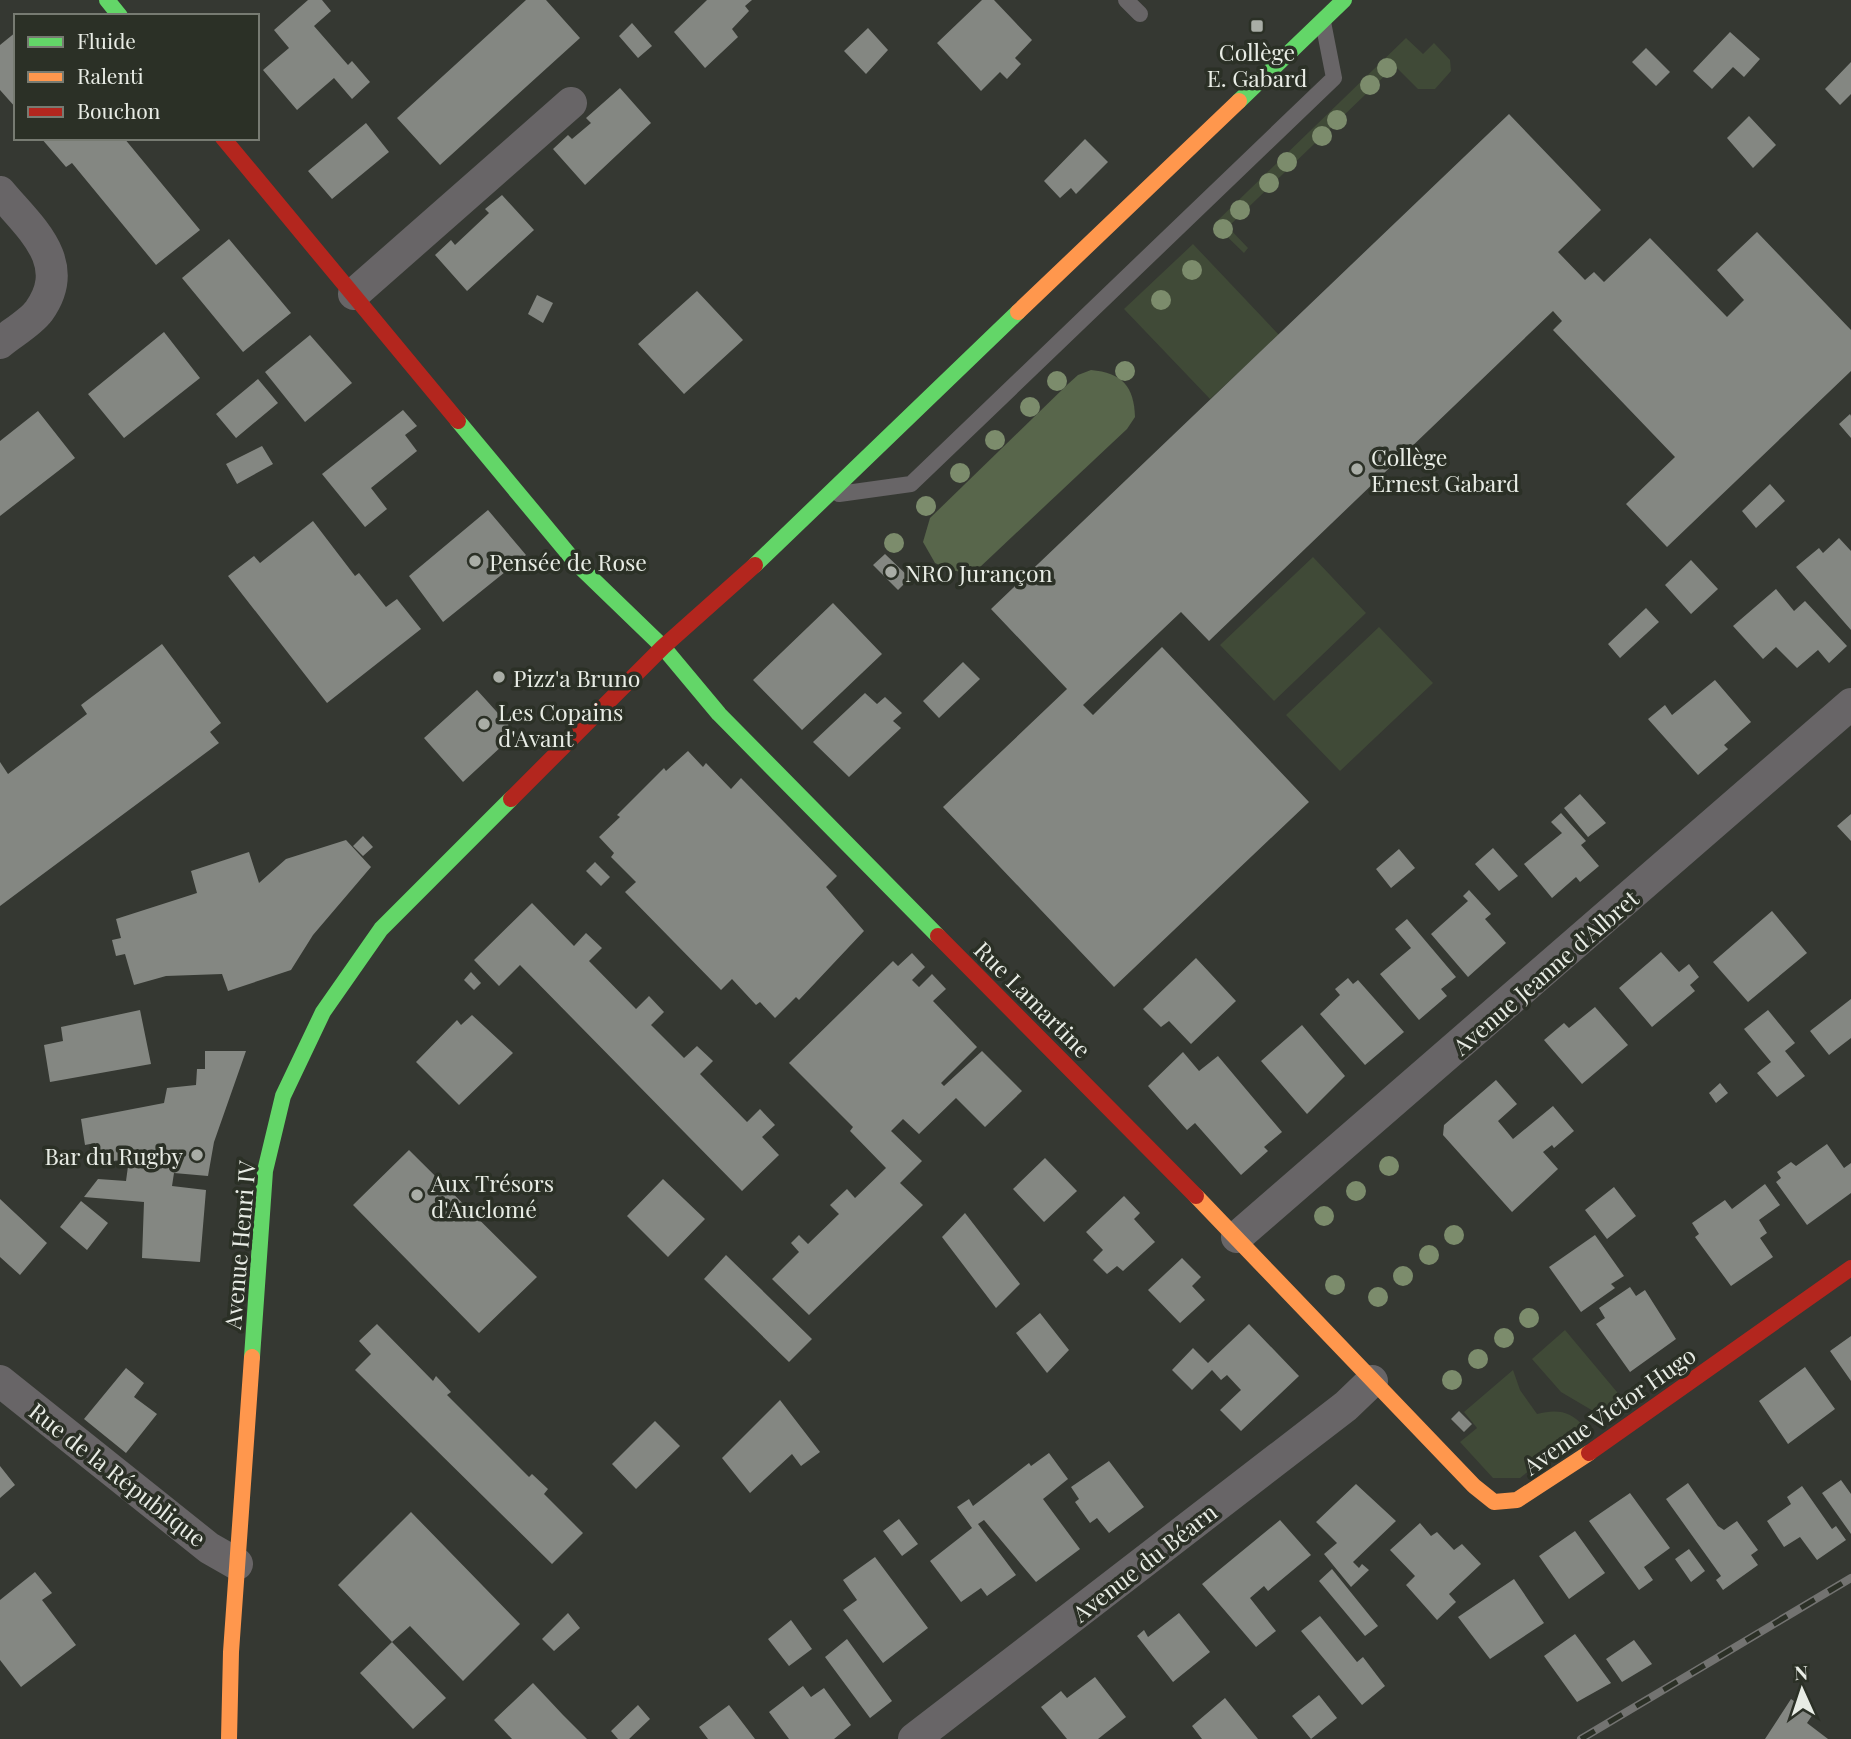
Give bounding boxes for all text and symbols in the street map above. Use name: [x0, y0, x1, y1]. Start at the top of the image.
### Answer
legend: [14, 14, 259, 140]
marker: Collège E. Gabard: [1249, 18, 1265, 34]
text: Fluide: [77, 26, 136, 54]
place label: Collège E. Gabard: [1207, 36, 1307, 93]
text: Ralenti: [77, 61, 144, 89]
text: Bouchon: [77, 96, 161, 124]
place label: Collège Ernest Gabard: [1371, 441, 1519, 498]
marker: Collège Ernest Gabard: [1349, 461, 1365, 477]
place label: Pensée de Rose: [489, 546, 647, 577]
marker: Pensée de Rose: [467, 553, 483, 569]
place label: NRO Jurançon: [905, 557, 1053, 588]
marker: NRO Jurançon: [883, 564, 899, 580]
place label: Pizz'a Bruno: [513, 662, 640, 693]
marker: Pizz'a Bruno: [491, 669, 507, 685]
place label: Les Copains d'Avant: [498, 696, 623, 753]
marker: Les Copains d'Avant: [476, 716, 492, 732]
street label: Avenue Jeanne d'Albret: [1445, 882, 1645, 1062]
street label: Rue Lamartine: [968, 934, 1098, 1064]
place label: Bar du Rugby: [45, 1140, 183, 1171]
marker: Bar du Rugby: [189, 1147, 205, 1163]
street label: Avenue Henri IV: [216, 1159, 262, 1332]
place label: Aux Trésors d'Auclomé: [430, 1167, 554, 1224]
marker: Aux Trésors d'Auclomé: [409, 1187, 425, 1203]
street label: Avenue Victor Hugo: [1516, 1339, 1701, 1482]
street label: Rue de la République: [23, 1395, 213, 1553]
street label: Avenue du Béarn: [1065, 1496, 1223, 1629]
north arrow: [1767, 1655, 1837, 1725]
text: N: [1794, 1659, 1809, 1685]

